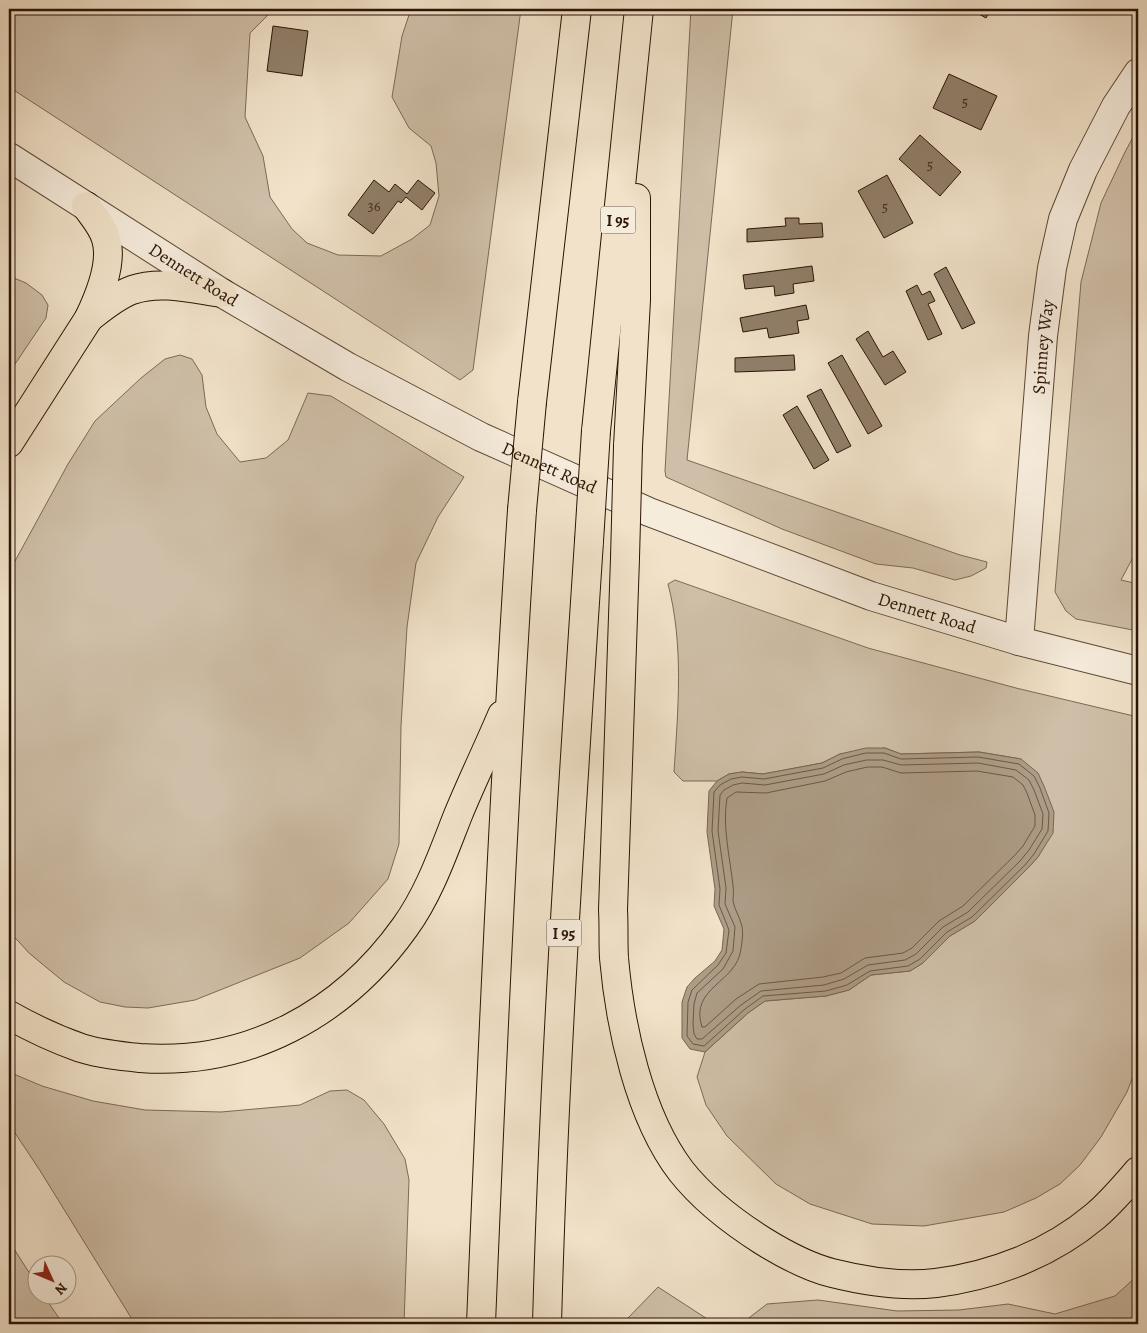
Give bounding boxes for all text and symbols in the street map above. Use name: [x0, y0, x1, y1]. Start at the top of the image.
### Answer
house number: 5: [962, 92, 968, 112]
house number: 5: [927, 155, 933, 175]
house number: 36: [367, 196, 381, 216]
house number: 5: [882, 197, 888, 217]
road number: I 95: [600, 206, 636, 234]
street label: Dennett Road: [144, 237, 243, 312]
street label: Spinney Way: [1026, 297, 1060, 395]
street label: Dennett Road: [498, 436, 601, 499]
street label: Dennett Road: [875, 587, 979, 639]
road number: I 95: [546, 920, 582, 946]
north arrow: [28, 1256, 78, 1306]
text: N: [51, 1278, 71, 1299]

